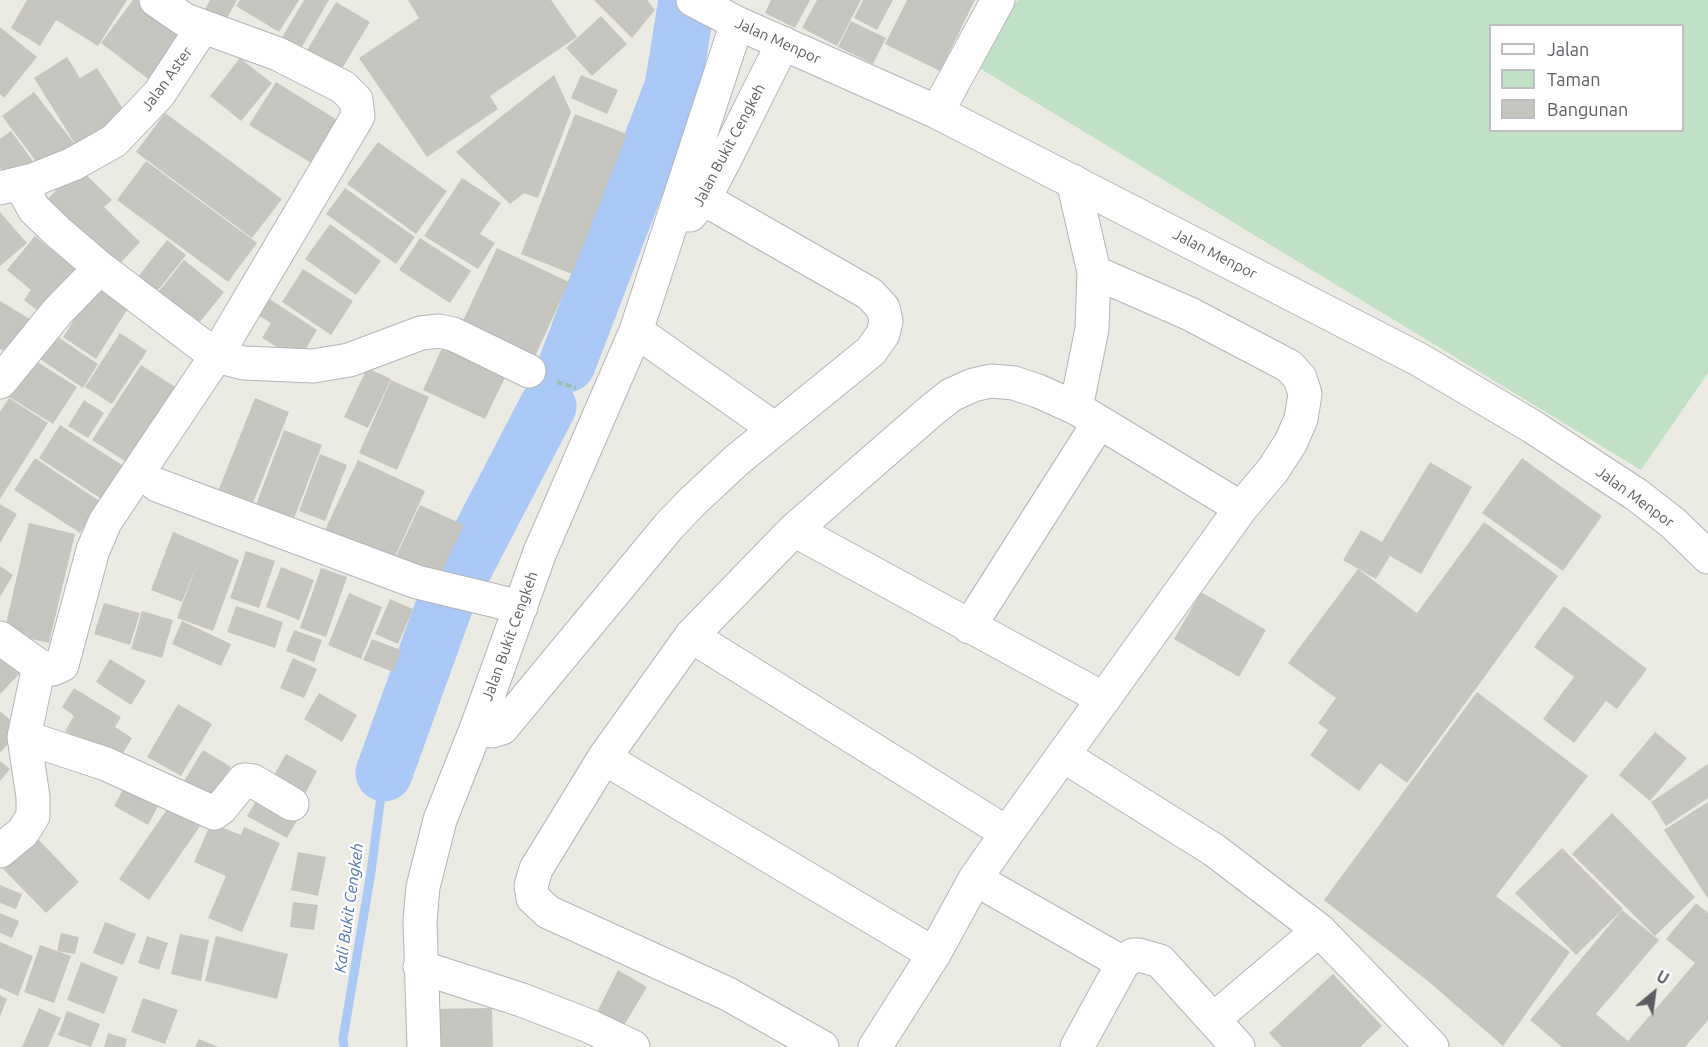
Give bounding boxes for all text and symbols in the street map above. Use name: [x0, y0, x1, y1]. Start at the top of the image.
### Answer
street label: Jalan Menpor: [732, 14, 824, 68]
legend: [1489, 24, 1684, 132]
text: Jalan: [1547, 39, 1589, 59]
street label: Jalan Aster: [138, 43, 196, 115]
text: Taman: [1547, 69, 1601, 89]
street label: Jalan Bukit Cengkeh: [689, 81, 769, 209]
text: Bangunan: [1547, 99, 1628, 119]
street label: Jalan Menpor: [1170, 225, 1260, 283]
street label: Jalan Menpor: [1593, 463, 1677, 531]
street label: Jalan Bukit Cengkeh: [478, 569, 542, 703]
water label: Kali Bukit Cengkeh: [330, 842, 368, 974]
north arrow: [1624, 963, 1684, 1023]
text: U: [1653, 967, 1672, 988]

